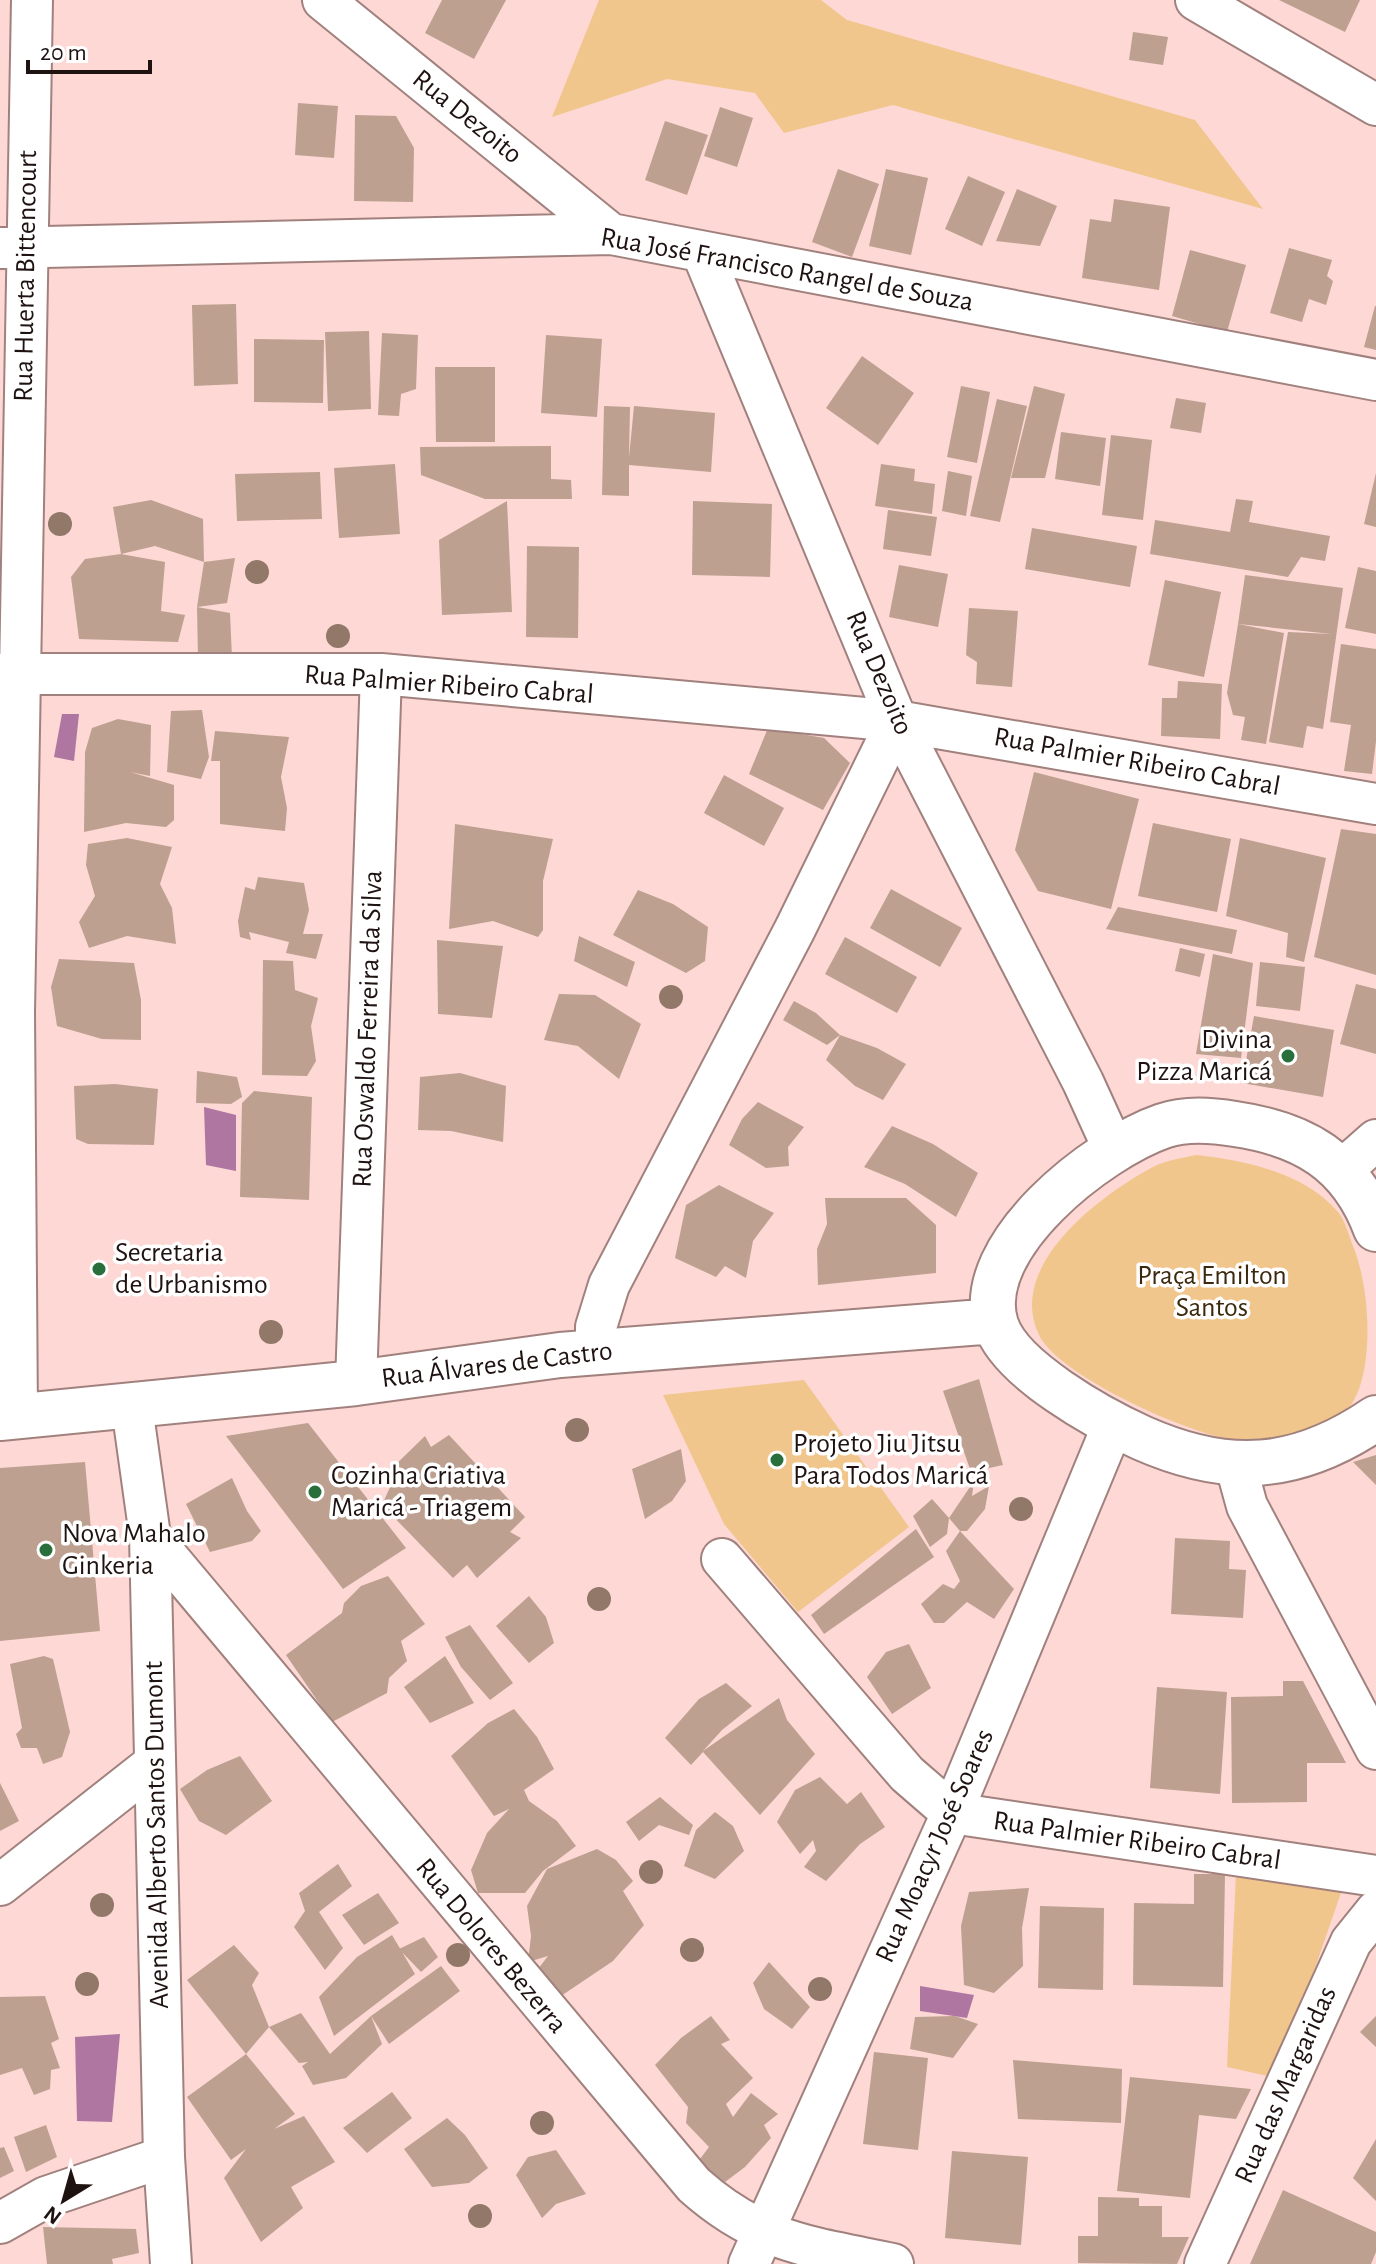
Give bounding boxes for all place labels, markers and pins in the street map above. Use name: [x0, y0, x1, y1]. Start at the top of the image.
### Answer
place label: Divina Pizza Maricá: [1136, 1026, 1272, 1086]
marker: Divina Pizza Maricá: [1279, 1047, 1297, 1065]
place label: Secretaria de Urbanismo: [115, 1239, 268, 1299]
marker: Secretaria de Urbanismo: [90, 1260, 108, 1278]
place label: Projeto Jiu Jitsu Para Todos Maricá: [793, 1430, 988, 1490]
marker: Projeto Jiu Jitsu Para Todos Maricá: [768, 1451, 786, 1469]
place label: Cozinha Criativa Maricá - Triagem: [331, 1462, 512, 1522]
marker: Cozinha Criativa Maricá - Triagem: [306, 1483, 324, 1501]
place label: Nova Mahalo Ginkeria: [62, 1520, 206, 1580]
marker: Nova Mahalo Ginkeria: [37, 1541, 55, 1559]

